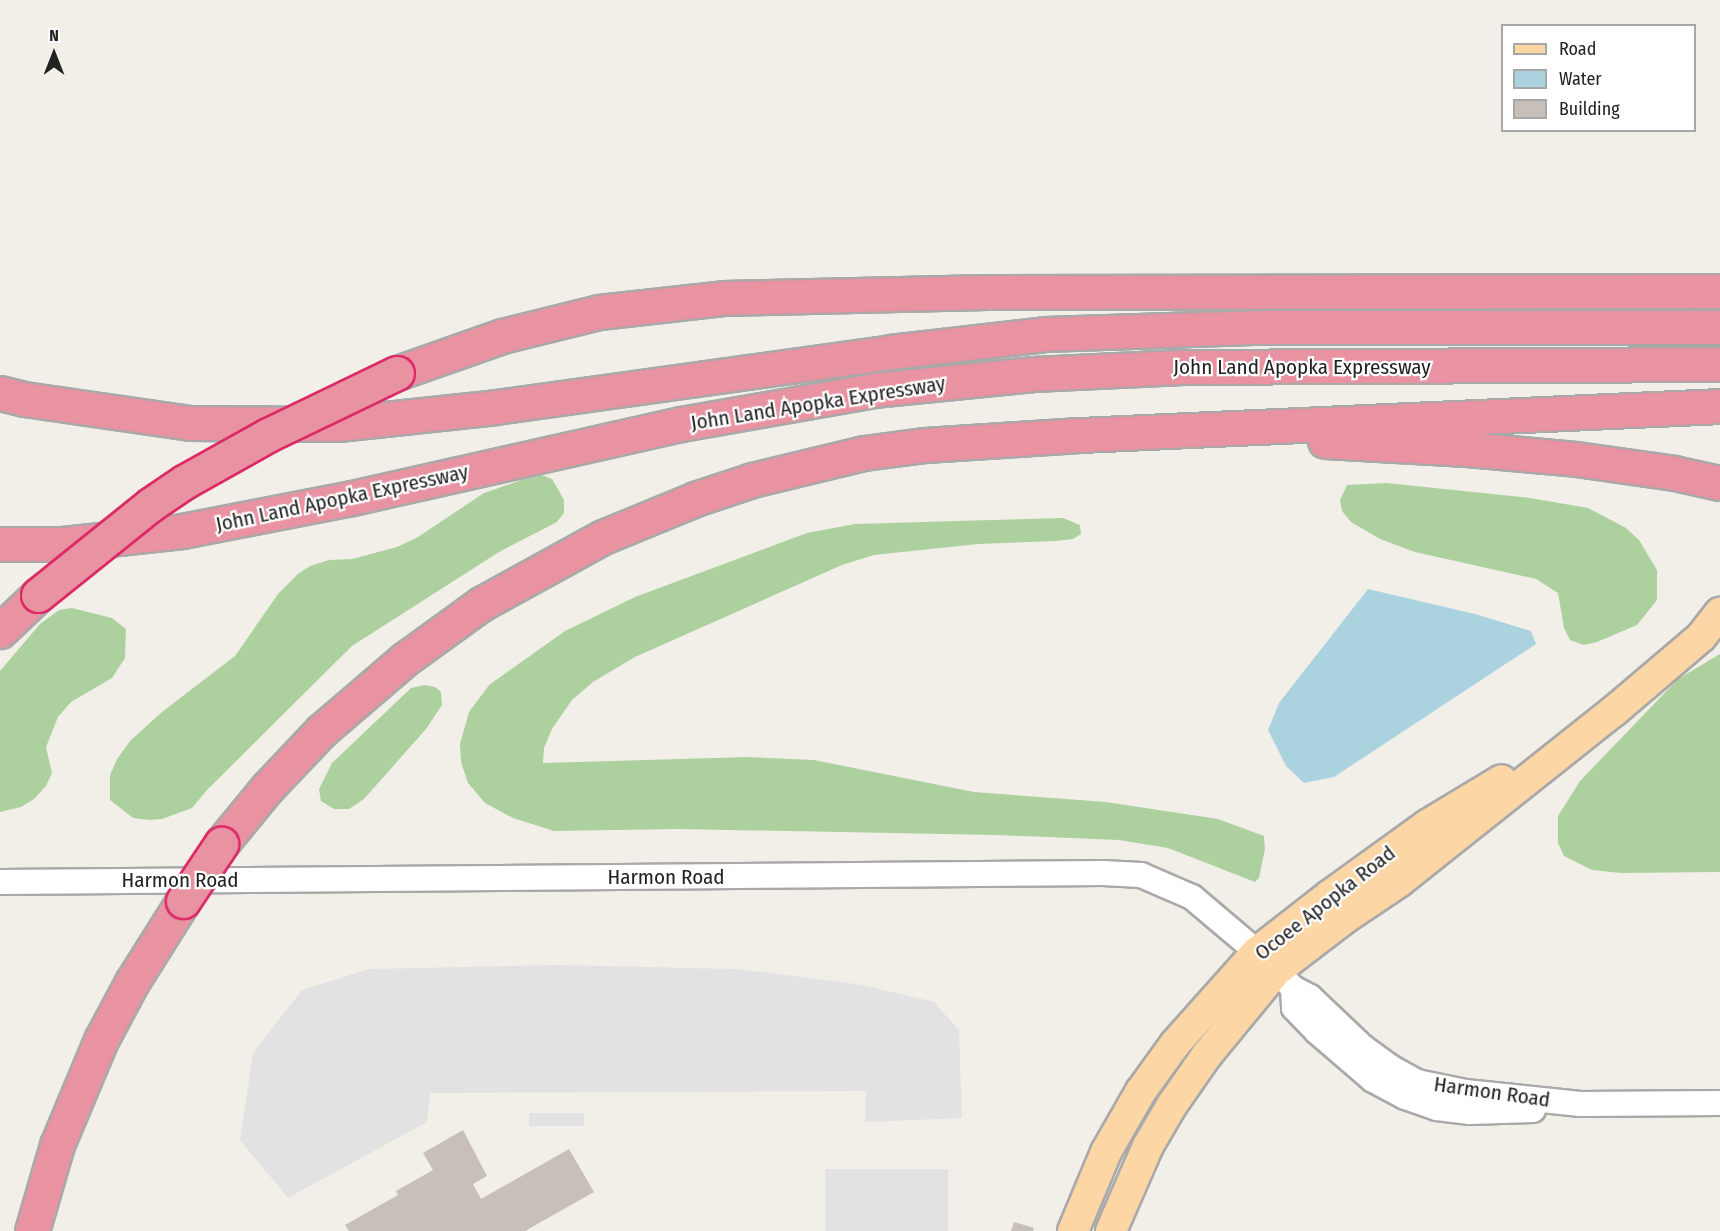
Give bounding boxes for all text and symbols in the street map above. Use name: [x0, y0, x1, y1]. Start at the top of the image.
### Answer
north arrow: [24, 24, 84, 84]
legend: [1501, 24, 1696, 132]
text: N: [49, 26, 59, 45]
text: Road: [1559, 38, 1596, 60]
text: Water: [1559, 68, 1602, 90]
text: Building: [1559, 98, 1620, 120]
street label: John Land Apopka Expressway: [1173, 354, 1431, 380]
street label: John Land Apopka Expressway: [689, 370, 947, 436]
street label: John Land Apopka Expressway: [213, 459, 471, 537]
street label: Ocoee Apopka Road: [1250, 840, 1400, 966]
street label: Harmon Road: [607, 864, 725, 890]
street label: Harmon Road: [121, 867, 239, 893]
street label: Harmon Road: [1432, 1071, 1552, 1113]

